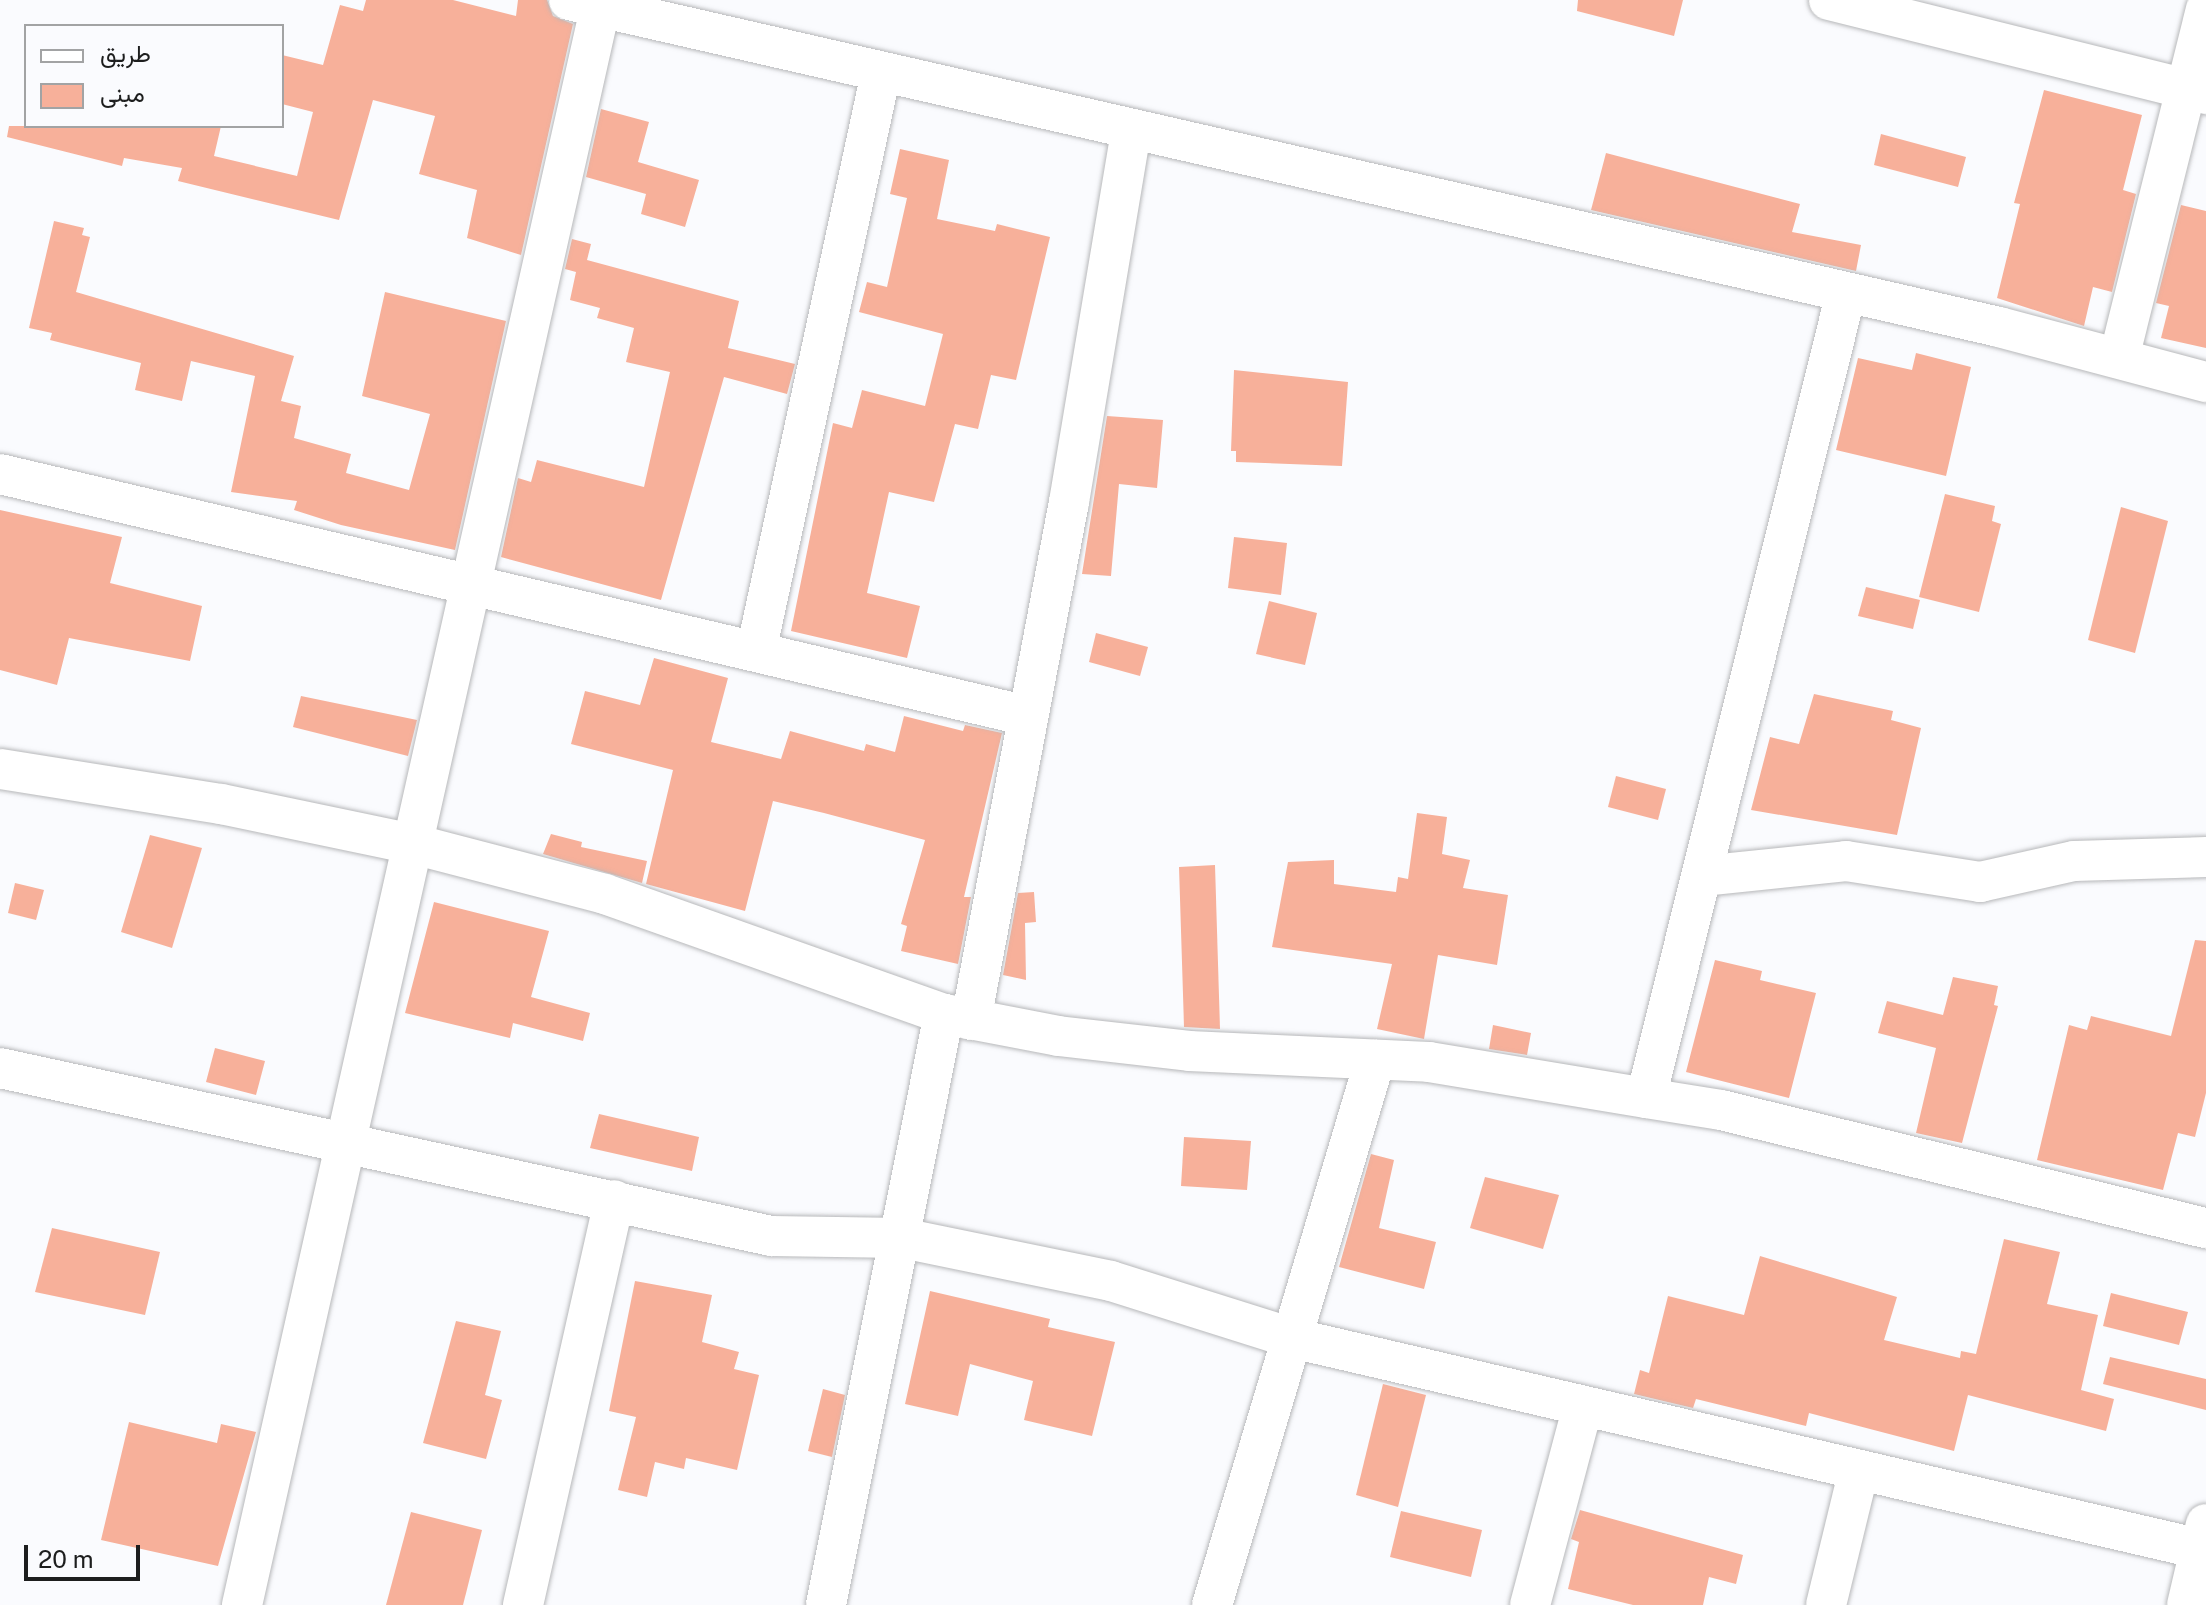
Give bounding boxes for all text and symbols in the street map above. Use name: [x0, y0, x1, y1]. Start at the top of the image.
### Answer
legend: [24, 24, 284, 128]
text: طريق: [100, 39, 151, 67]
text: مبنى: [100, 79, 145, 107]
scale bar: [28, 1529, 144, 1579]
text: 20 m: [38, 1545, 94, 1573]

